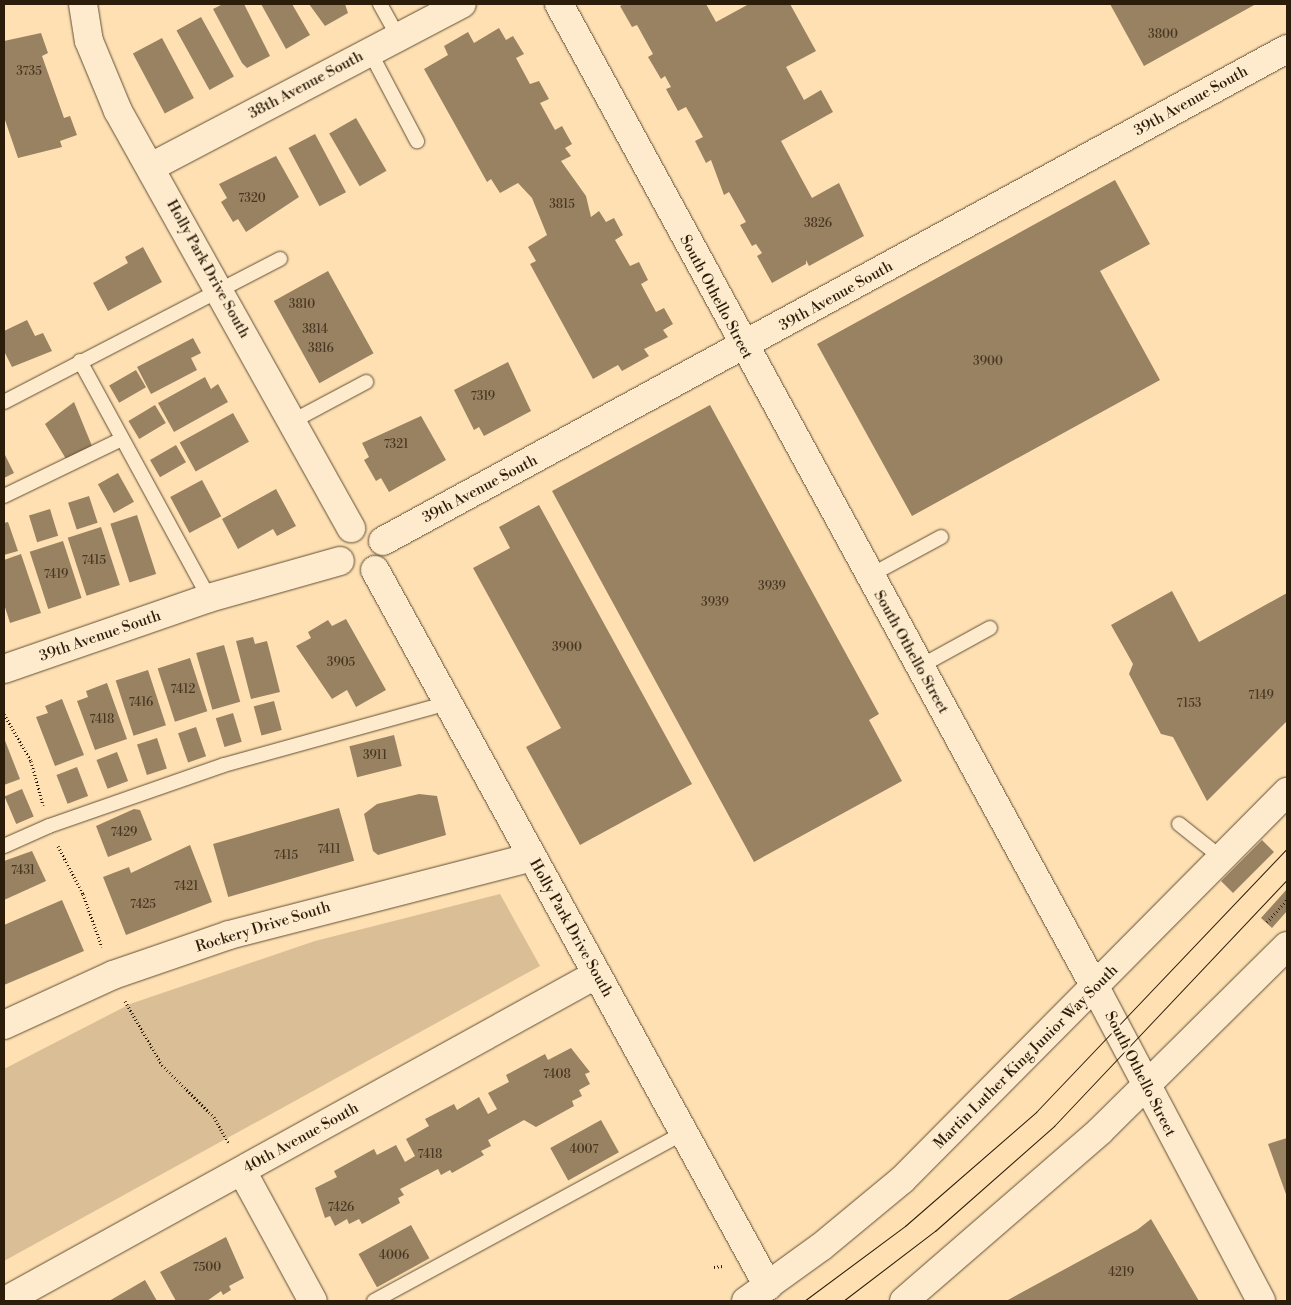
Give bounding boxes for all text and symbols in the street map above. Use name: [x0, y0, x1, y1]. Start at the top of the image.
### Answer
house number: 3800: [1148, 28, 1178, 42]
street label: 38th Avenue South: [245, 47, 367, 123]
street label: 39th Avenue South: [1131, 62, 1251, 140]
house number: 3735: [16, 65, 42, 79]
house number: 7320: [238, 192, 266, 206]
street label: Holly Park Drive South: [162, 197, 254, 341]
house number: 3815: [549, 198, 575, 212]
house number: 3826: [804, 217, 832, 231]
street label: South Othello Street: [676, 232, 756, 362]
street label: 39th Avenue South: [776, 257, 896, 335]
house number: 3810: [289, 298, 315, 312]
house number: 3814: [302, 323, 328, 337]
house number: 3816: [308, 342, 334, 356]
house number: 3900: [973, 355, 1003, 369]
house number: 7319: [471, 390, 495, 404]
house number: 7321: [384, 438, 408, 452]
street label: 39th Avenue South: [420, 451, 540, 527]
house number: 7415: [82, 554, 106, 568]
house number: 7419: [44, 568, 68, 582]
house number: 3939: [758, 580, 786, 594]
street label: South Othello Street: [870, 587, 952, 717]
house number: 3939: [701, 596, 729, 610]
street label: 39th Avenue South: [37, 607, 163, 665]
house number: 3900: [552, 641, 582, 655]
house number: 3905: [327, 656, 355, 670]
house number: 7412: [171, 683, 195, 697]
house number: 7149: [1248, 689, 1274, 703]
house number: 7416: [129, 696, 153, 710]
house number: 7153: [1177, 697, 1201, 711]
house number: 7418: [90, 713, 114, 727]
house number: 3911: [363, 749, 387, 763]
house number: 7429: [111, 826, 137, 840]
house number: 7411: [317, 843, 341, 857]
house number: 7415: [274, 849, 298, 863]
street label: Holly Park Drive South: [525, 856, 617, 1000]
house number: 7431: [11, 864, 35, 878]
house number: 7421: [174, 880, 198, 894]
house number: 7425: [130, 898, 156, 912]
street label: Rockery Drive South: [193, 898, 333, 956]
street label: Martin Luther King Junior Way South: [930, 961, 1122, 1153]
street label: South Othello Street: [1101, 1008, 1179, 1140]
house number: 7408: [543, 1068, 571, 1082]
street label: 40th Avenue South: [240, 1099, 362, 1177]
house number: 4007: [570, 1143, 598, 1157]
house number: 7418: [418, 1148, 442, 1162]
house number: 7426: [328, 1201, 354, 1215]
house number: 4006: [379, 1249, 409, 1263]
house number: 7500: [193, 1261, 221, 1275]
house number: 4219: [1108, 1266, 1134, 1280]

